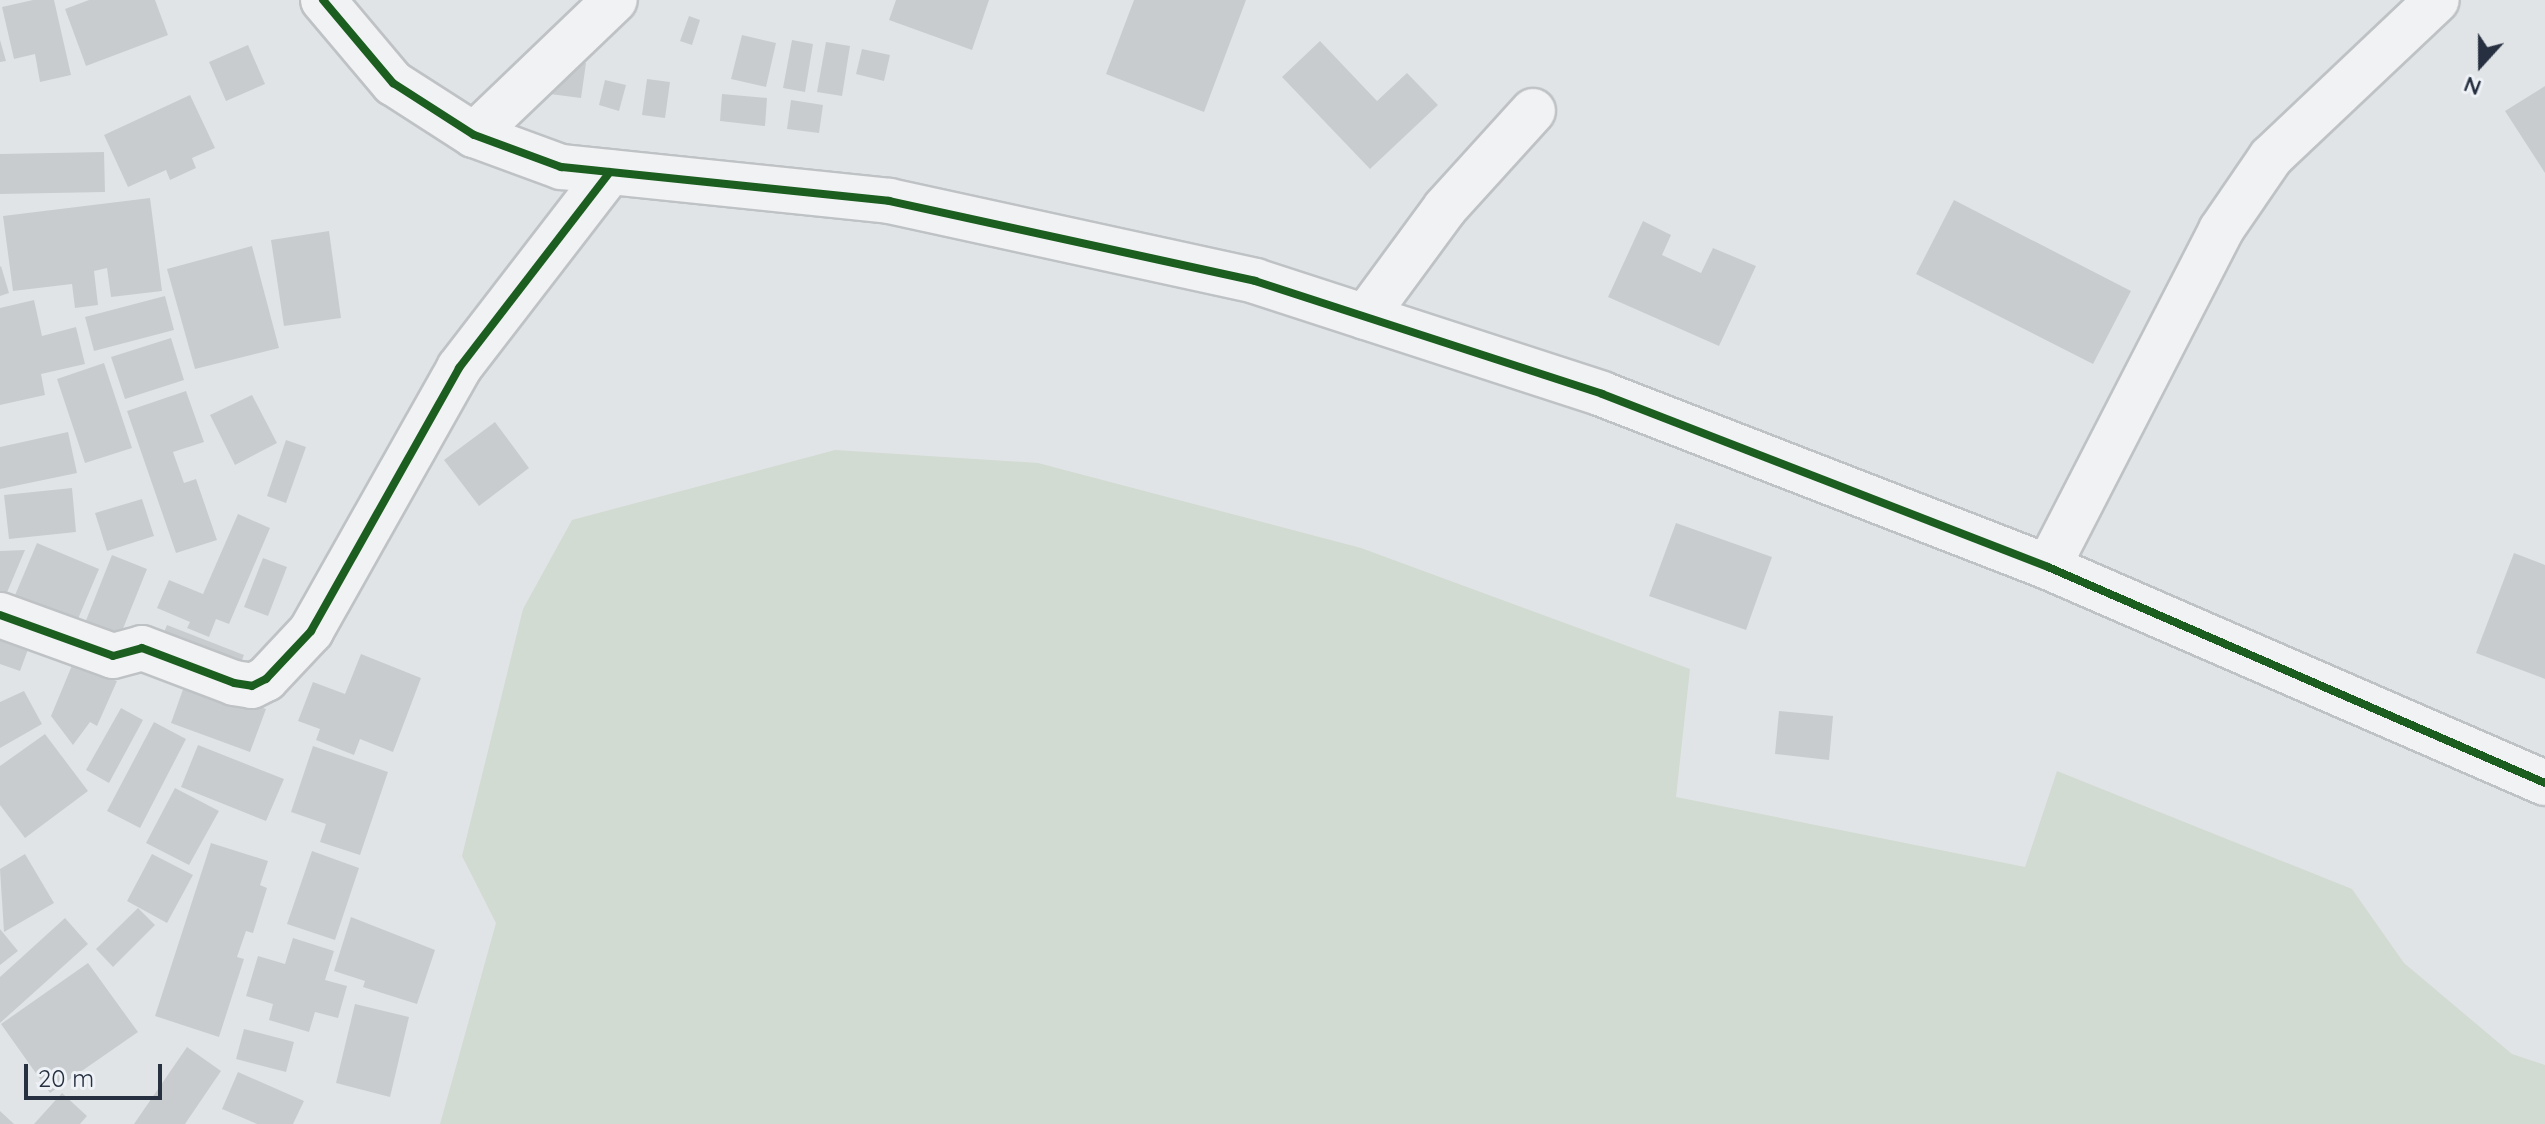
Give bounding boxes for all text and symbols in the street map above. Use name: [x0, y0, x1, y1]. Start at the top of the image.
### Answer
north arrow: [2441, 24, 2521, 104]
text: N: [2460, 70, 2485, 102]
scale bar: [28, 1048, 166, 1098]
text: 20 m: [38, 1063, 94, 1093]

